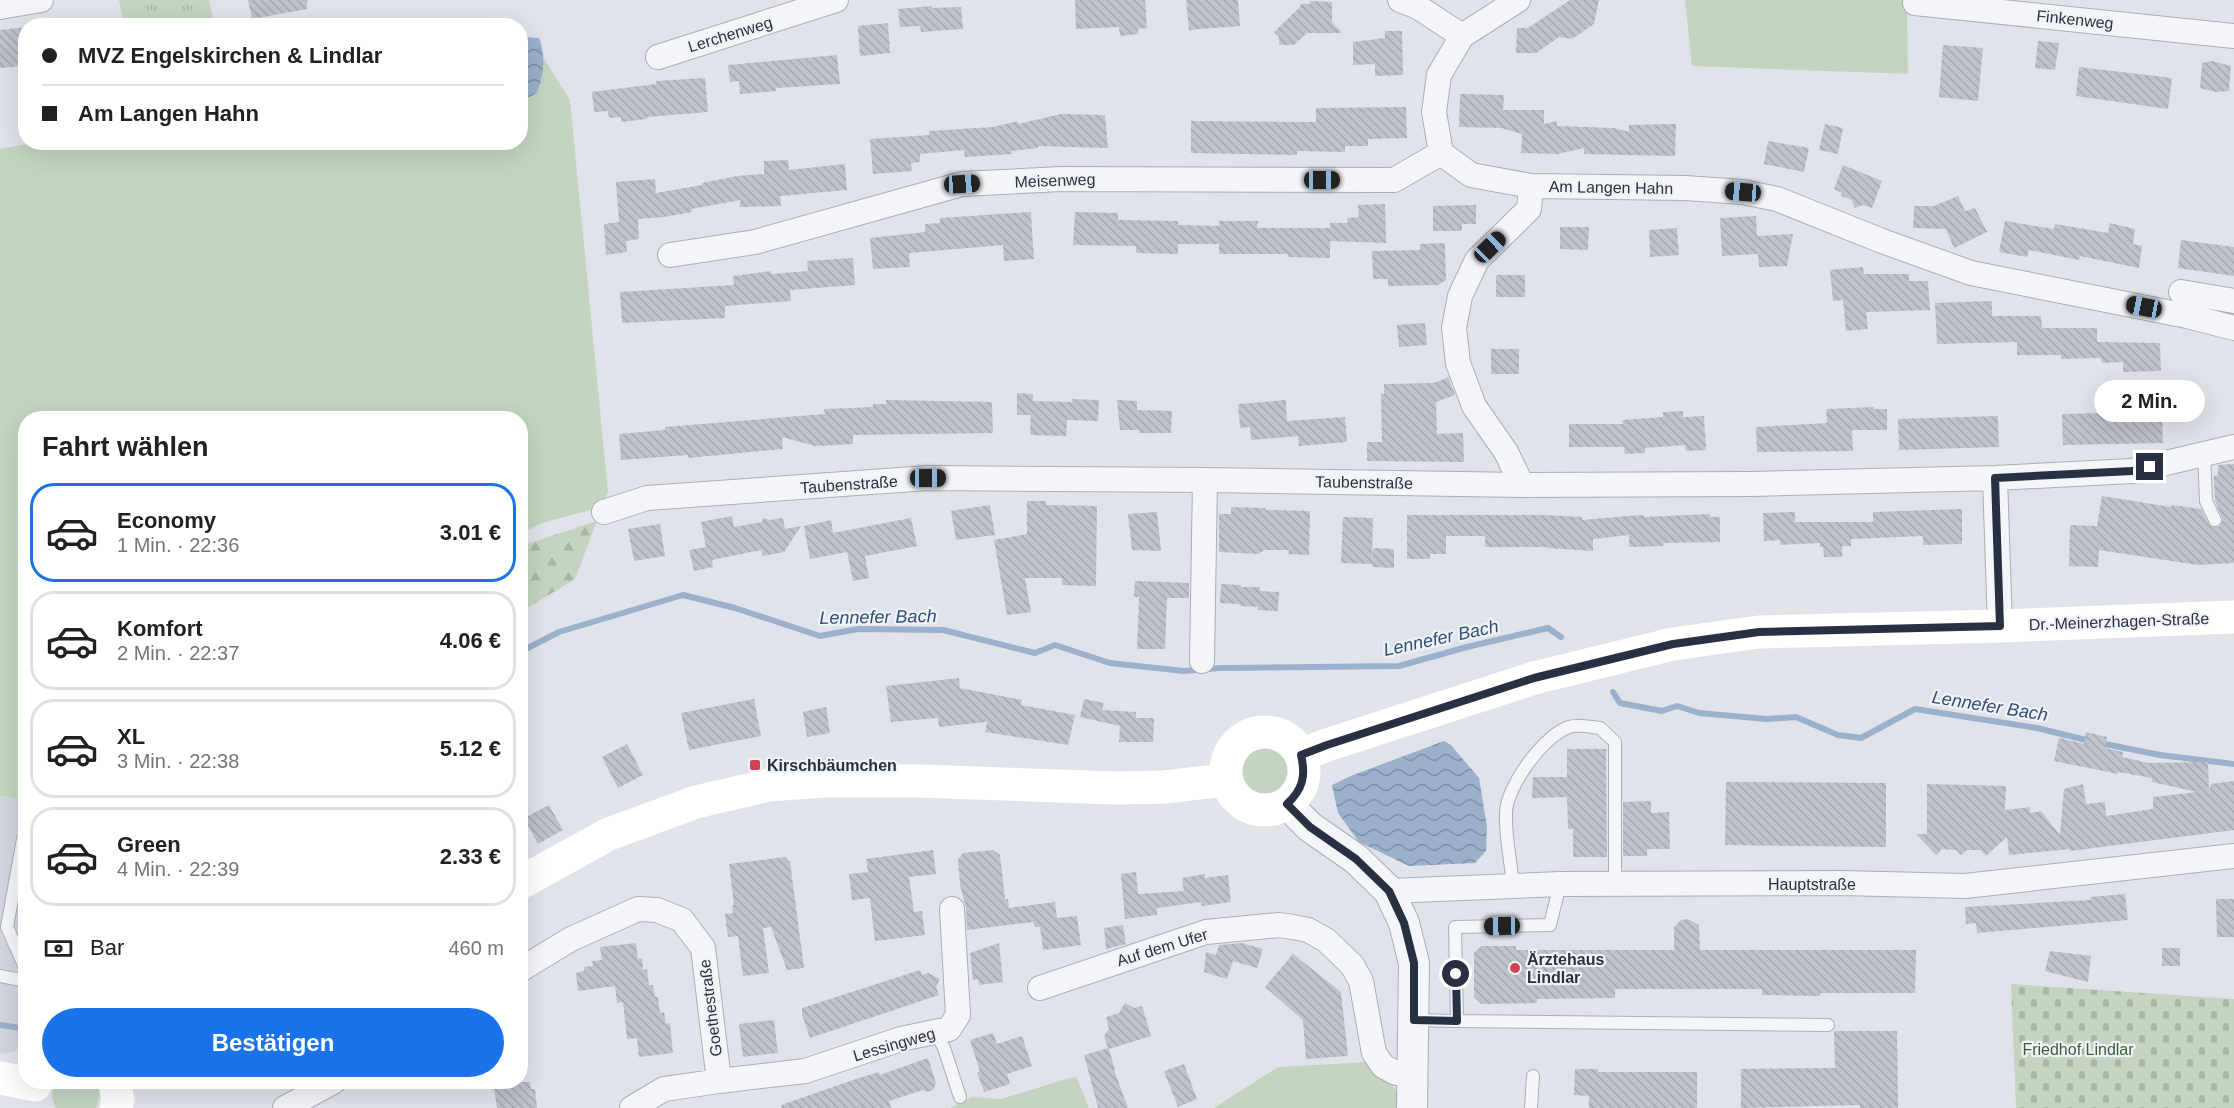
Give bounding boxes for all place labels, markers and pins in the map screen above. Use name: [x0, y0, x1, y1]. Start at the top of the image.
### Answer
place label: Kirschbäumchen: [767, 757, 897, 774]
marker: Kirschbäumchen: [748, 758, 762, 772]
place label: Ärztehaus Lindlar: [1527, 951, 1604, 986]
marker: Ärztehaus Lindlar: [1508, 961, 1522, 975]

